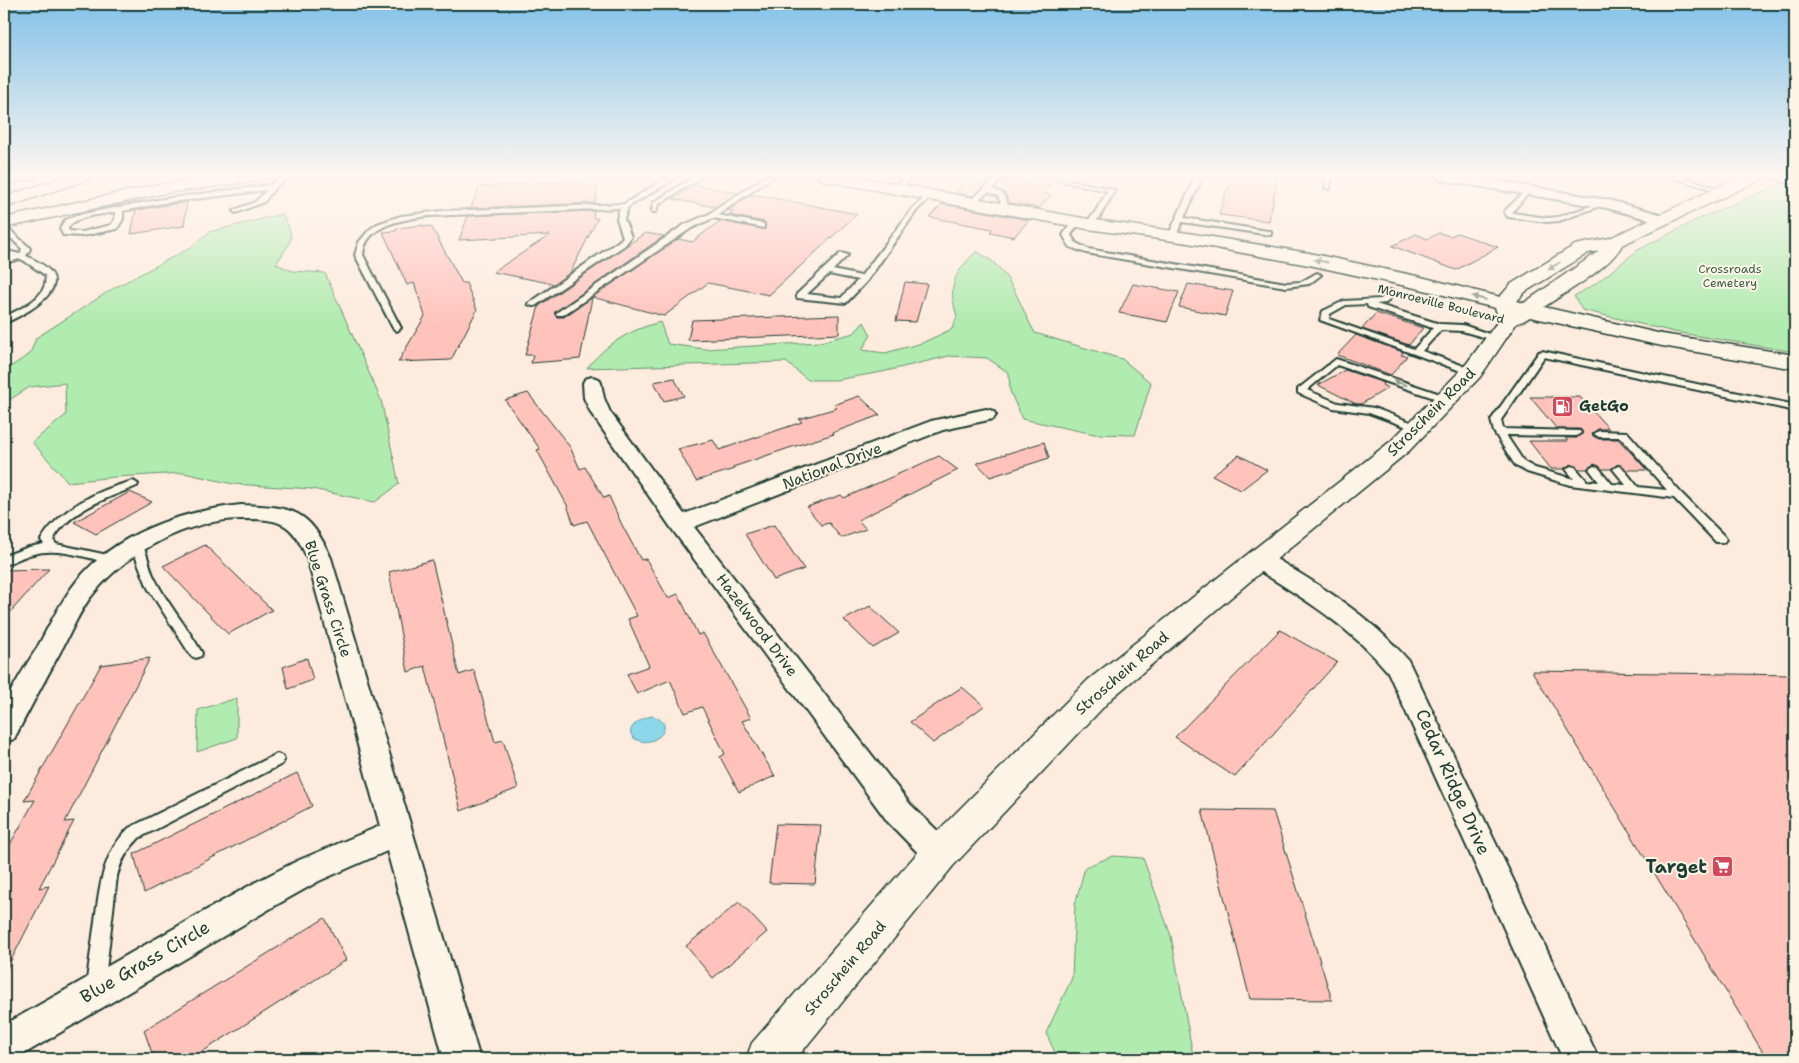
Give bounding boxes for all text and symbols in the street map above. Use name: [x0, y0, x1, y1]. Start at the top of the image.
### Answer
one-way arrow: [1312, 257, 1328, 265]
one-way arrow: [1547, 261, 1561, 270]
park label: Crossroads Cemetery: [1698, 261, 1762, 291]
street label: Monroeville Boulevard: [1376, 280, 1506, 328]
one-way arrow: [1471, 293, 1486, 301]
street label: Stroschein Road: [1382, 363, 1480, 461]
one-way arrow: [1392, 379, 1407, 387]
fuel station icon: GetGo: [1551, 394, 1575, 418]
place label: GetGo: [1579, 396, 1629, 416]
street label: National Drive: [780, 438, 884, 494]
street label: Blue Grass Circle: [300, 538, 356, 660]
street label: Hazelwood Drive: [712, 570, 802, 680]
street label: Stroschein Road: [1071, 627, 1173, 719]
street label: Cedar Ridge Drive: [1410, 705, 1496, 859]
place label: Target: [1645, 855, 1707, 879]
supermarket icon: Target: [1711, 855, 1735, 879]
street label: Blue Grass Circle: [76, 915, 214, 1009]
street label: Stroschein Road: [800, 916, 891, 1020]

